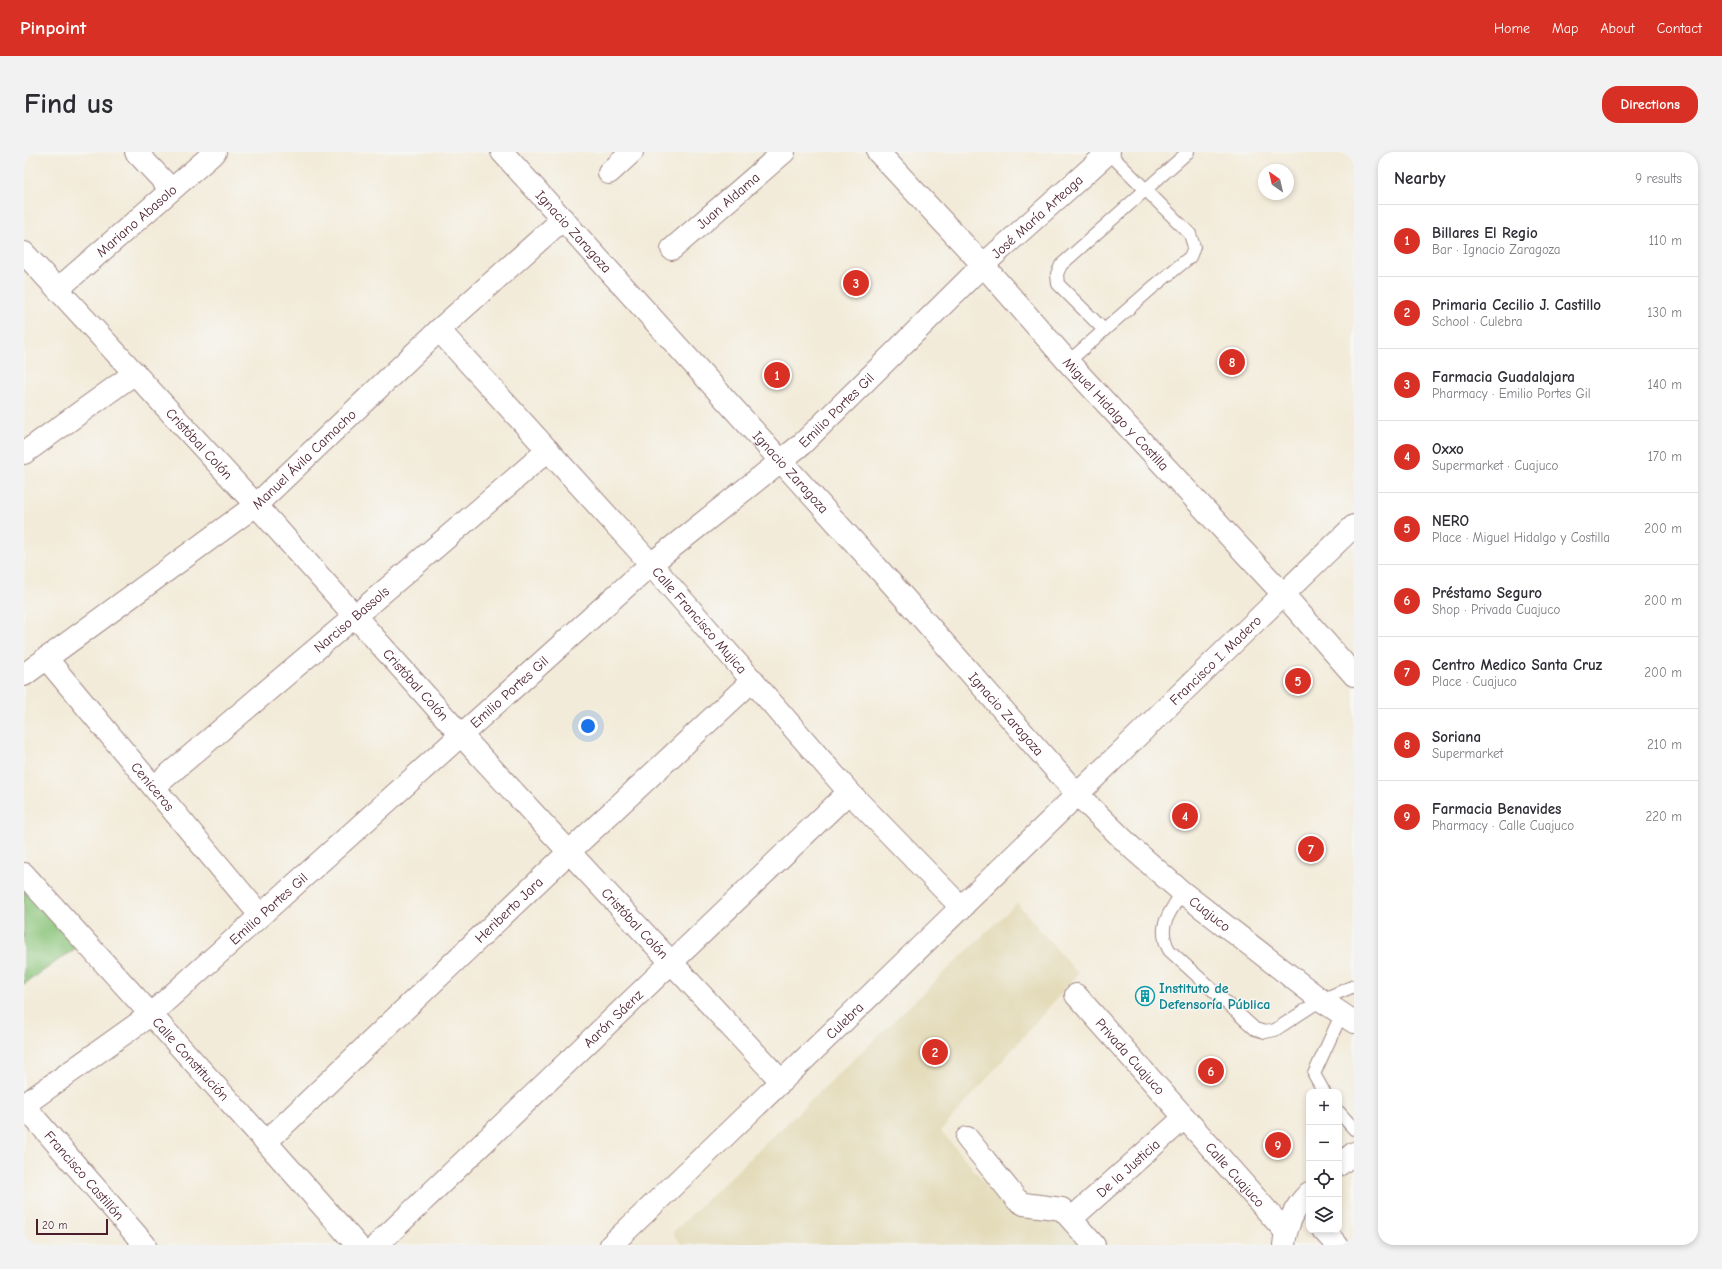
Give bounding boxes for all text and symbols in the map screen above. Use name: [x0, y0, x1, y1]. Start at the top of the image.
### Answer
text: Pinpoint: [20, 17, 86, 39]
text: Home: [1494, 20, 1530, 37]
text: Map: [1552, 20, 1578, 37]
text: About: [1600, 20, 1635, 37]
text: Contact: [1657, 20, 1702, 37]
button: Directions: [1602, 86, 1698, 123]
text: Find us: [24, 88, 113, 120]
north arrow: [1258, 164, 1294, 200]
street label: Juan Aldama: [693, 169, 763, 233]
text: Nearby: [1394, 169, 1445, 188]
street label: José María Arteaga: [988, 171, 1087, 262]
text: 9 results: [1635, 171, 1682, 186]
street label: Mariano Abasolo: [93, 181, 180, 261]
street label: Ignacio Zaragoza: [532, 187, 615, 277]
text: Billares El Regio: [1432, 224, 1538, 242]
text: 1: [1404, 233, 1410, 248]
text: 110 m: [1649, 233, 1682, 248]
text: Bar · Ignacio Zaragoza: [1432, 242, 1561, 257]
pin: 3: [843, 268, 869, 298]
text: Primaria Cecilio J. Castillo: [1432, 296, 1601, 314]
text: 2: [1404, 305, 1410, 320]
text: 130 m: [1647, 305, 1682, 320]
text: School · Culebra: [1432, 314, 1523, 329]
pin: 8: [1219, 347, 1245, 377]
street label: Miguel Hidalgo y Costilla: [1059, 354, 1172, 474]
pin: 1: [764, 360, 790, 390]
text: Farmacia Guadalajara: [1432, 368, 1575, 386]
street label: Emilio Portes Gil: [795, 370, 878, 451]
text: 3: [1404, 377, 1410, 392]
text: 140 m: [1648, 377, 1682, 392]
text: Pharmacy · Emilio Portes Gil: [1432, 386, 1591, 401]
street label: Cristóbal Colón: [162, 405, 236, 483]
street label: Manuel Ávila Camacho: [249, 406, 360, 513]
street label: Ignacio Zaragoza: [749, 427, 832, 517]
text: Oxxo: [1432, 440, 1464, 458]
text: 4: [1404, 449, 1410, 464]
text: 170 m: [1648, 449, 1682, 464]
text: Supermarket · Cuajuco: [1432, 458, 1558, 473]
text: NERO: [1432, 512, 1469, 530]
text: 5: [1404, 521, 1410, 536]
text: 200 m: [1644, 521, 1682, 536]
text: Place · Miguel Hidalgo y Costilla: [1432, 530, 1610, 545]
street label: Calle Francisco Mujica: [648, 563, 750, 677]
street label: Narciso Bassols: [311, 583, 393, 656]
text: Préstamo Seguro: [1432, 584, 1542, 602]
text: 6: [1404, 593, 1410, 608]
text: 200 m: [1644, 593, 1682, 608]
text: Shop · Privada Cuajuco: [1432, 602, 1560, 617]
street label: Francisco I. Madero: [1166, 612, 1265, 709]
street label: Cristóbal Colón: [379, 645, 452, 724]
street label: Emilio Portes Gil: [467, 653, 552, 732]
text: Centro Medico Santa Cruz: [1432, 656, 1602, 674]
text: 7: [1404, 665, 1410, 680]
text: 200 m: [1644, 665, 1682, 680]
pin: 5: [1285, 666, 1311, 696]
street label: Ignacio Zaragoza: [965, 669, 1047, 759]
text: Place · Cuajuco: [1432, 674, 1517, 689]
your location: [578, 716, 598, 736]
text: Soriana: [1432, 728, 1481, 746]
text: 8: [1404, 737, 1410, 752]
text: 210 m: [1647, 737, 1682, 752]
text: Supermarket: [1432, 746, 1503, 761]
street label: Ceniceros: [127, 759, 178, 815]
text: Farmacia Benavides: [1432, 800, 1561, 818]
pin: 4: [1172, 801, 1198, 831]
text: 9: [1404, 809, 1410, 824]
text: 220 m: [1645, 809, 1682, 824]
text: Pharmacy · Calle Cuajuco: [1432, 818, 1574, 833]
pin: 7: [1298, 834, 1324, 864]
street label: Emilio Portes Gil: [226, 869, 311, 948]
street label: Heriberto Jara: [471, 874, 547, 947]
street label: Cristóbal Colón: [598, 884, 672, 963]
street label: Cuajuco: [1186, 893, 1234, 935]
place label: Instituto de Defensoría Pública: [1159, 980, 1270, 1013]
building icon: Instituto de Defensoría Pública: [1134, 985, 1156, 1007]
street label: Aarón Sáenz: [580, 986, 647, 1051]
street label: Culebra: [823, 999, 867, 1043]
street label: Calle Constitución: [148, 1014, 233, 1104]
street label: Privada Cuajuco: [1092, 1015, 1168, 1098]
pin: 2: [922, 1037, 948, 1067]
pin: 6: [1198, 1056, 1224, 1086]
map controls: [1306, 1089, 1342, 1233]
button: +: [1306, 1089, 1342, 1125]
button: −: [1306, 1125, 1342, 1161]
street label: Francisco Castillón: [40, 1127, 128, 1224]
pin: 9: [1265, 1130, 1291, 1160]
street label: De la Justicia: [1093, 1136, 1164, 1201]
street label: Calle Cuajuco: [1201, 1139, 1268, 1211]
button: locate: [1306, 1161, 1342, 1197]
button: layers: [1306, 1197, 1342, 1233]
scale bar: [36, 1217, 108, 1236]
text: 20 m: [42, 1219, 67, 1232]

